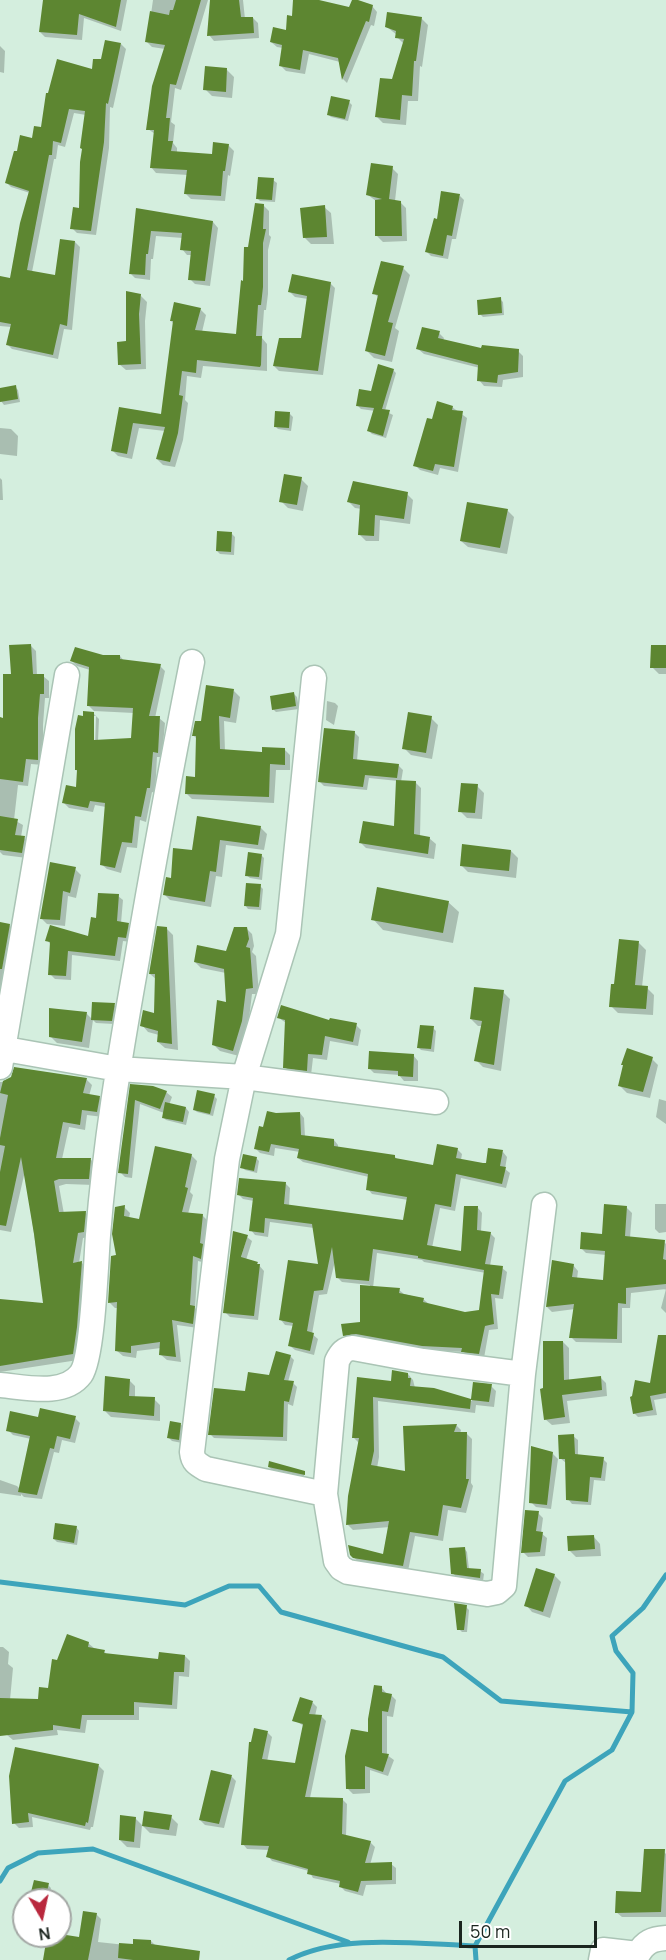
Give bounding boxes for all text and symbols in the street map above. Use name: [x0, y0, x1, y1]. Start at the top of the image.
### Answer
north arrow: [12, 1888, 72, 1948]
scale bar: [462, 1909, 600, 1947]
text: 50 m: [470, 1919, 510, 1943]
text: N: [37, 1922, 52, 1946]

